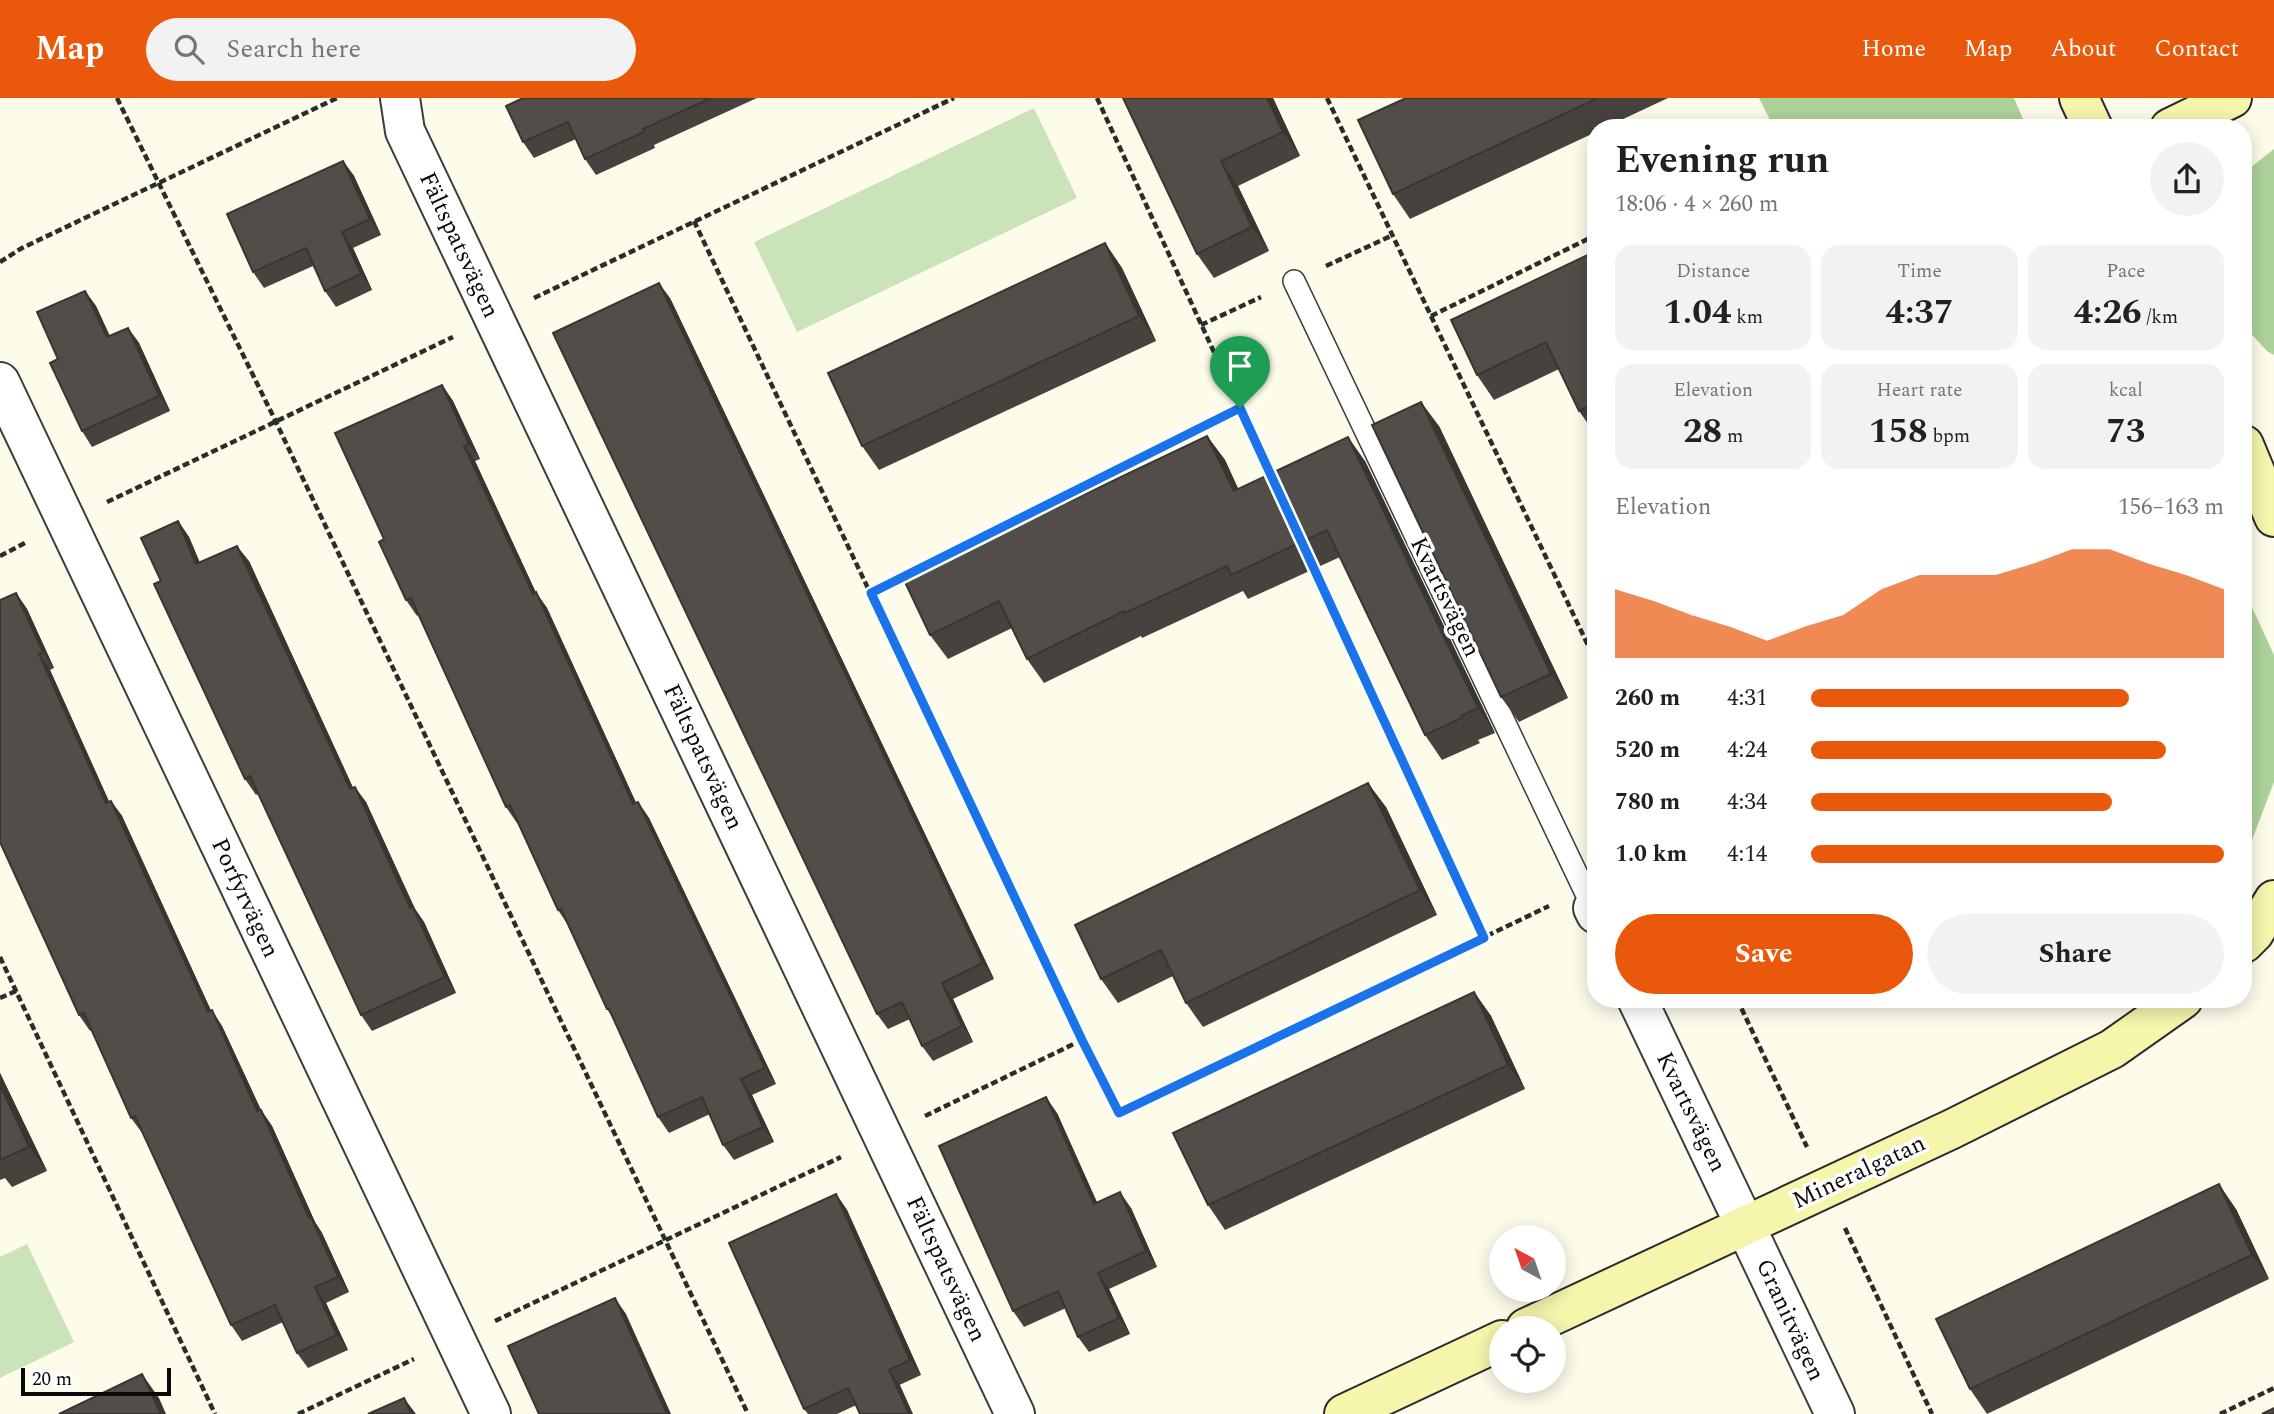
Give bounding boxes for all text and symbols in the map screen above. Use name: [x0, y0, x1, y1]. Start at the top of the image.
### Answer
search box: [146, 18, 636, 81]
text: Map: [35, 24, 104, 74]
text: Search here: [226, 29, 361, 69]
icon: search: [170, 30, 208, 68]
text: Home: [1861, 31, 1926, 67]
text: Map: [1964, 31, 2012, 67]
text: About: [2050, 31, 2116, 67]
text: Contact: [2154, 31, 2239, 67]
text: Evening run: [1615, 132, 1829, 190]
button: share: [2150, 142, 2224, 216]
street label: Fältspatsvägen: [409, 166, 509, 324]
text: 18:06 · 4 × 260 m: [1615, 187, 1779, 222]
text: Distance: [1676, 257, 1750, 286]
text: Time: [1897, 257, 1942, 286]
text: Pace: [2106, 257, 2145, 286]
text: 1.04: [1663, 286, 1731, 339]
text: 4:37: [1885, 286, 1954, 339]
text: 4:26: [2073, 286, 2142, 339]
text: km: [1731, 303, 1763, 332]
text: /km: [2142, 303, 2178, 332]
pin: [1210, 336, 1270, 408]
icon: arrive: [1221, 347, 1259, 385]
text: Elevation: [1673, 376, 1753, 405]
text: Heart rate: [1877, 376, 1962, 405]
text: kcal: [2109, 376, 2143, 405]
text: 28: [1683, 405, 1722, 458]
text: 158: [1869, 405, 1928, 458]
text: 73: [2106, 405, 2145, 458]
text: m: [1722, 422, 1743, 451]
text: bpm: [1928, 422, 1970, 451]
text: Elevation: [1615, 490, 1711, 525]
text: 156–163 m: [2118, 490, 2224, 525]
street label: Kvartsvägen: [1400, 531, 1490, 663]
street label: Fältspatsvägen: [653, 678, 753, 836]
text: 260 m: [1615, 681, 1680, 716]
text: 4:31: [1727, 681, 1767, 716]
text: 520 m: [1615, 733, 1680, 768]
text: 4:24: [1727, 733, 1767, 768]
text: 780 m: [1615, 785, 1680, 820]
text: 4:34: [1727, 785, 1767, 820]
street label: Porfyrvägen: [202, 832, 288, 964]
text: 1.0 km: [1615, 837, 1687, 872]
text: 4:14: [1727, 837, 1767, 872]
button: Save: [1615, 914, 1913, 994]
button: Share: [1927, 914, 2224, 994]
street label: Kvartsvägen: [1646, 1046, 1736, 1178]
street label: Mineralgatan: [1786, 1125, 1932, 1219]
street label: Fältspatsvägen: [896, 1190, 996, 1348]
north arrow: [1489, 1225, 1566, 1302]
map controls: [1489, 1225, 1566, 1393]
street label: Granitvägen: [1746, 1253, 1834, 1387]
button: locate: [1489, 1316, 1566, 1393]
scale bar: [21, 1365, 172, 1397]
text: 20 m: [32, 1365, 72, 1394]

